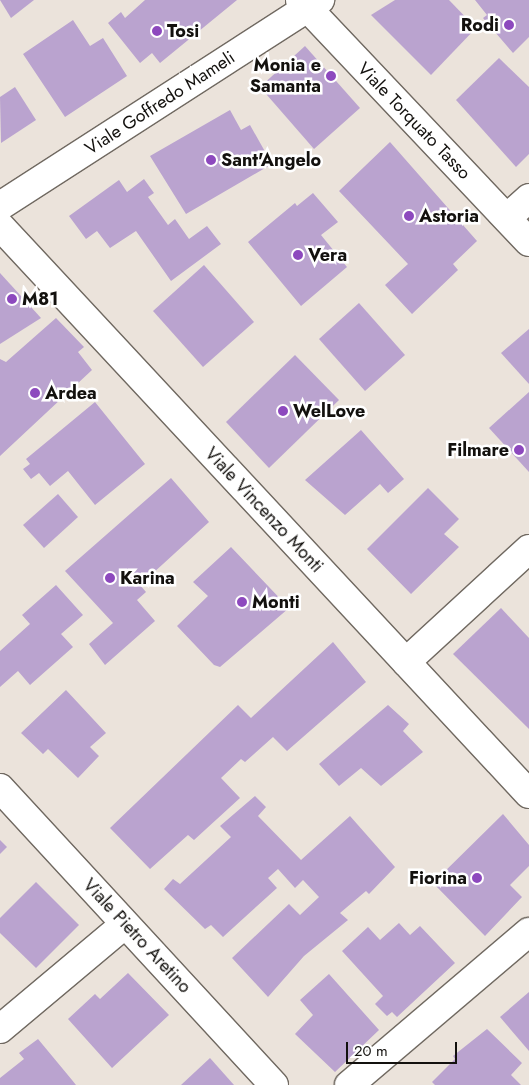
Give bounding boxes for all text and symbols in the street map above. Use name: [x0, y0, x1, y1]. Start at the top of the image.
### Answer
place label: Rodi: [461, 14, 499, 36]
marker: Rodi: [503, 19, 515, 31]
place label: Tosi: [167, 20, 199, 42]
marker: Tosi: [151, 25, 163, 37]
street label: Viale Goffredo Mameli: [81, 47, 239, 159]
place label: Monia e Samanta: [250, 55, 321, 98]
street label: Viale Torquato Tasso: [353, 58, 475, 184]
marker: Monia e Samanta: [325, 70, 337, 82]
place label: Sant'Angelo: [221, 149, 321, 171]
marker: Sant'Angelo: [205, 154, 217, 166]
place label: Astoria: [419, 205, 479, 227]
marker: Astoria: [403, 210, 415, 222]
place label: Vera: [308, 244, 347, 266]
marker: Vera: [292, 249, 304, 261]
place label: M81: [22, 288, 58, 310]
marker: M81: [6, 293, 18, 305]
place label: Ardea: [45, 382, 97, 404]
marker: Ardea: [29, 387, 41, 399]
place label: WelLove: [293, 400, 365, 422]
marker: WelLove: [277, 405, 289, 417]
place label: Filmare: [447, 439, 509, 461]
street label: Viale Vincenzo Monti: [200, 443, 328, 577]
marker: Filmare: [513, 444, 525, 456]
place label: Karina: [120, 567, 175, 589]
marker: Karina: [104, 572, 116, 584]
place label: Monti: [252, 591, 300, 613]
marker: Monti: [236, 596, 248, 608]
place label: Fiorina: [409, 867, 467, 889]
marker: Fiorina: [471, 872, 483, 884]
street label: Viale Pietro Aretino: [78, 874, 196, 998]
scale bar: [349, 1032, 460, 1064]
text: 20 m: [354, 1040, 388, 1062]

